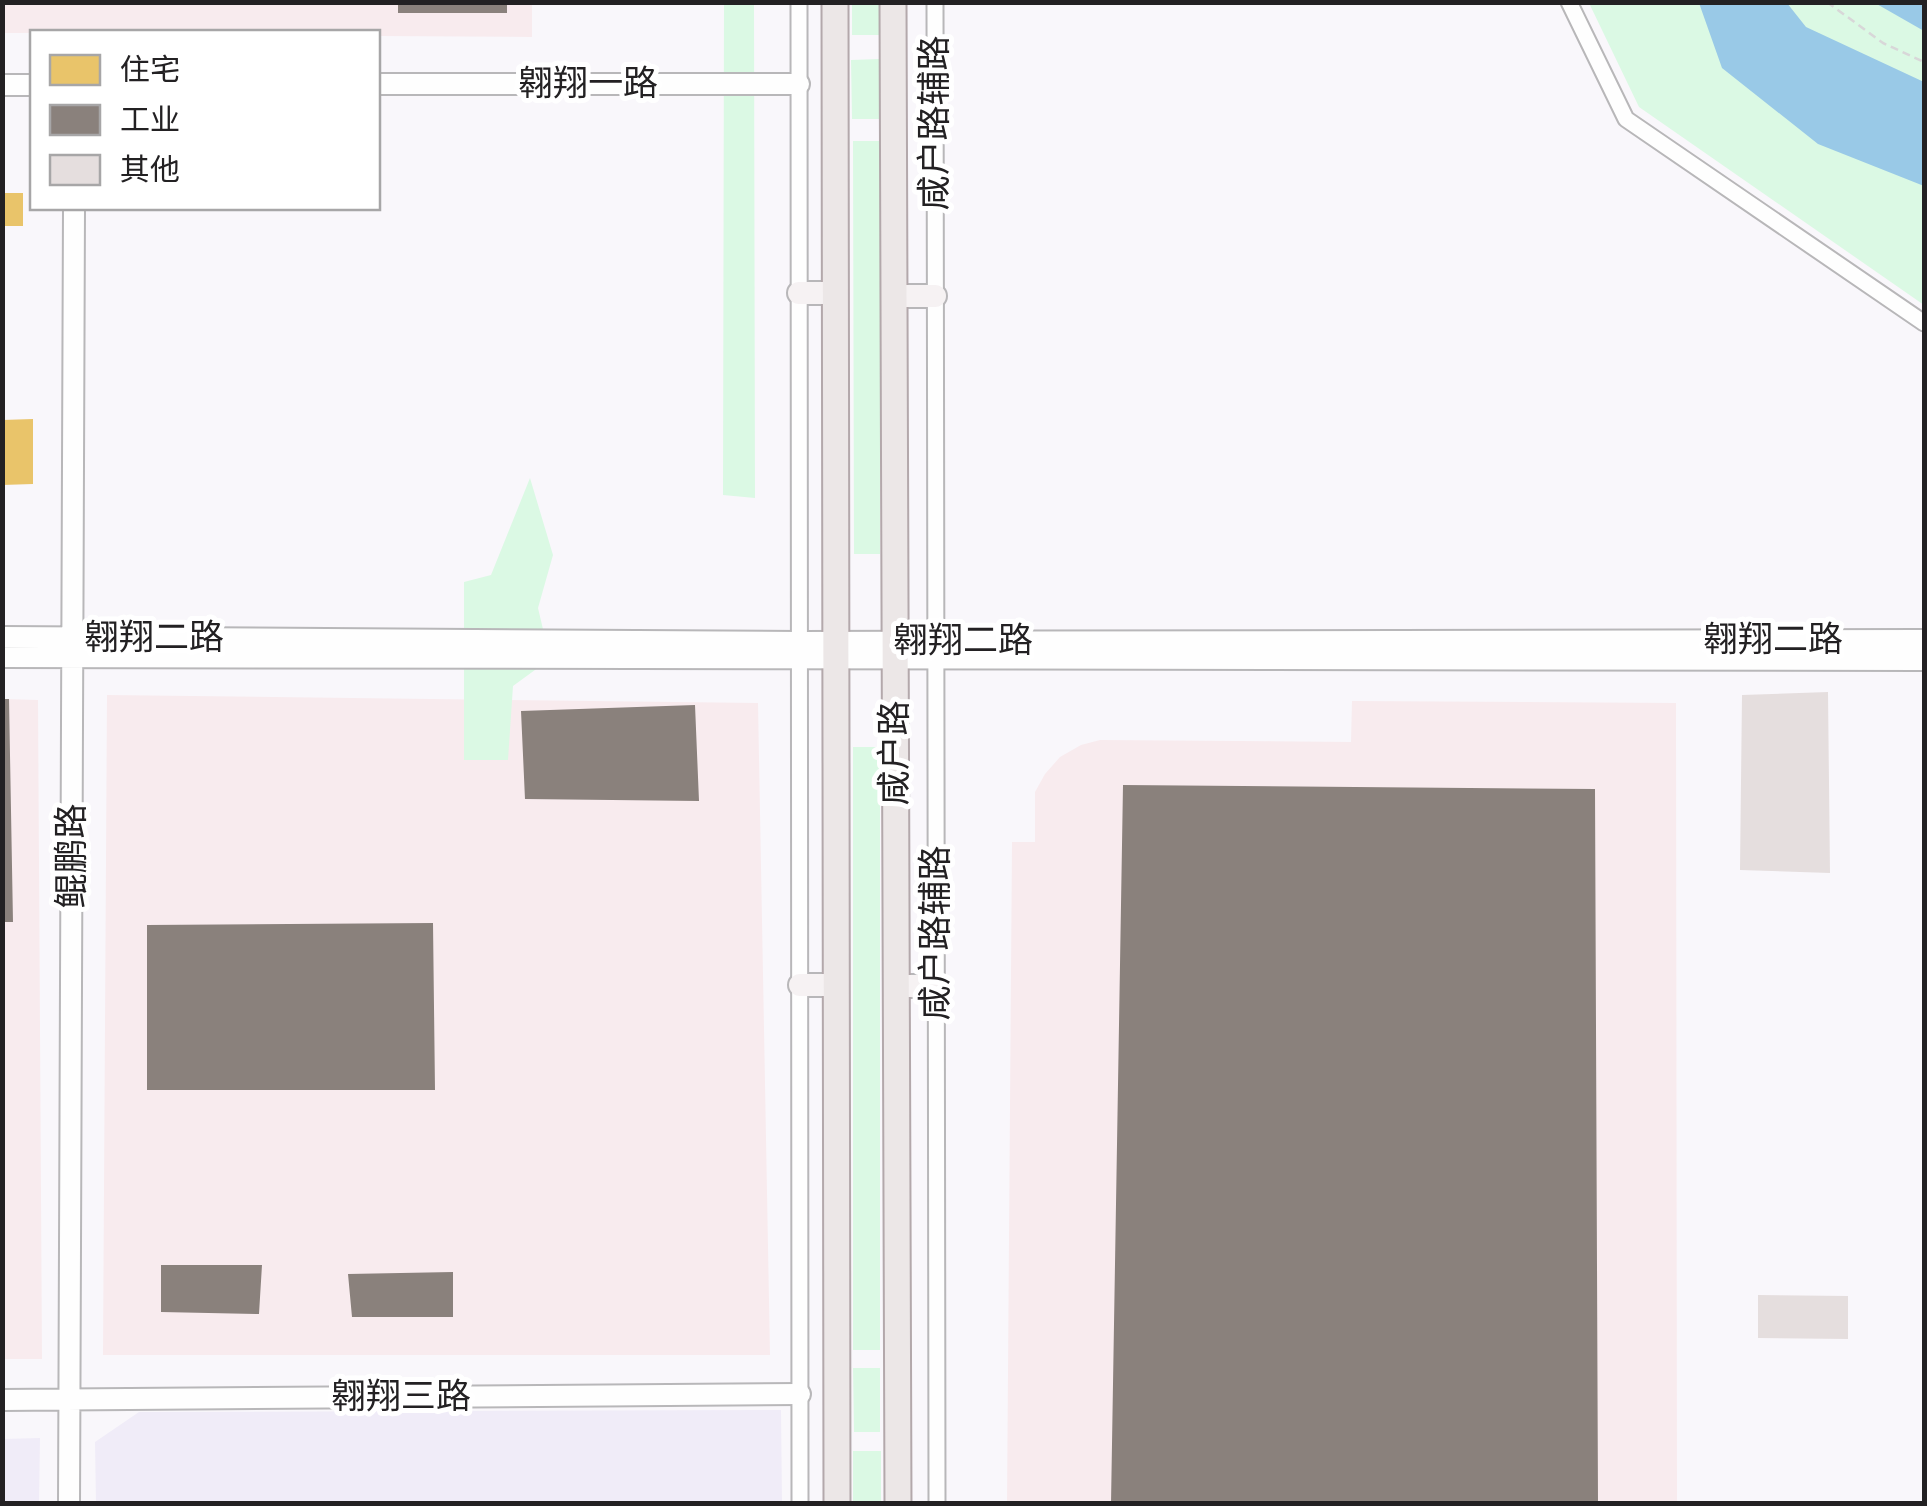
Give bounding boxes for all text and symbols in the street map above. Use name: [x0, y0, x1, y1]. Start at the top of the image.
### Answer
legend: [30, 30, 380, 210]
street label: 咸户路辅路: [916, 35, 953, 211]
text: 住宅: [120, 54, 180, 86]
street label: 翱翔一路: [518, 65, 658, 102]
text: 工业: [120, 105, 180, 136]
text: 其他: [120, 154, 180, 186]
street label: 翱翔二路: [84, 619, 224, 656]
street label: 翱翔二路: [1703, 621, 1843, 658]
street label: 翱翔二路: [893, 622, 1033, 659]
street label: 咸户路: [876, 700, 913, 806]
street label: 鲲鹏路: [53, 803, 90, 909]
street label: 咸户路辅路: [917, 845, 954, 1021]
street label: 翱翔三路: [331, 1378, 471, 1415]

